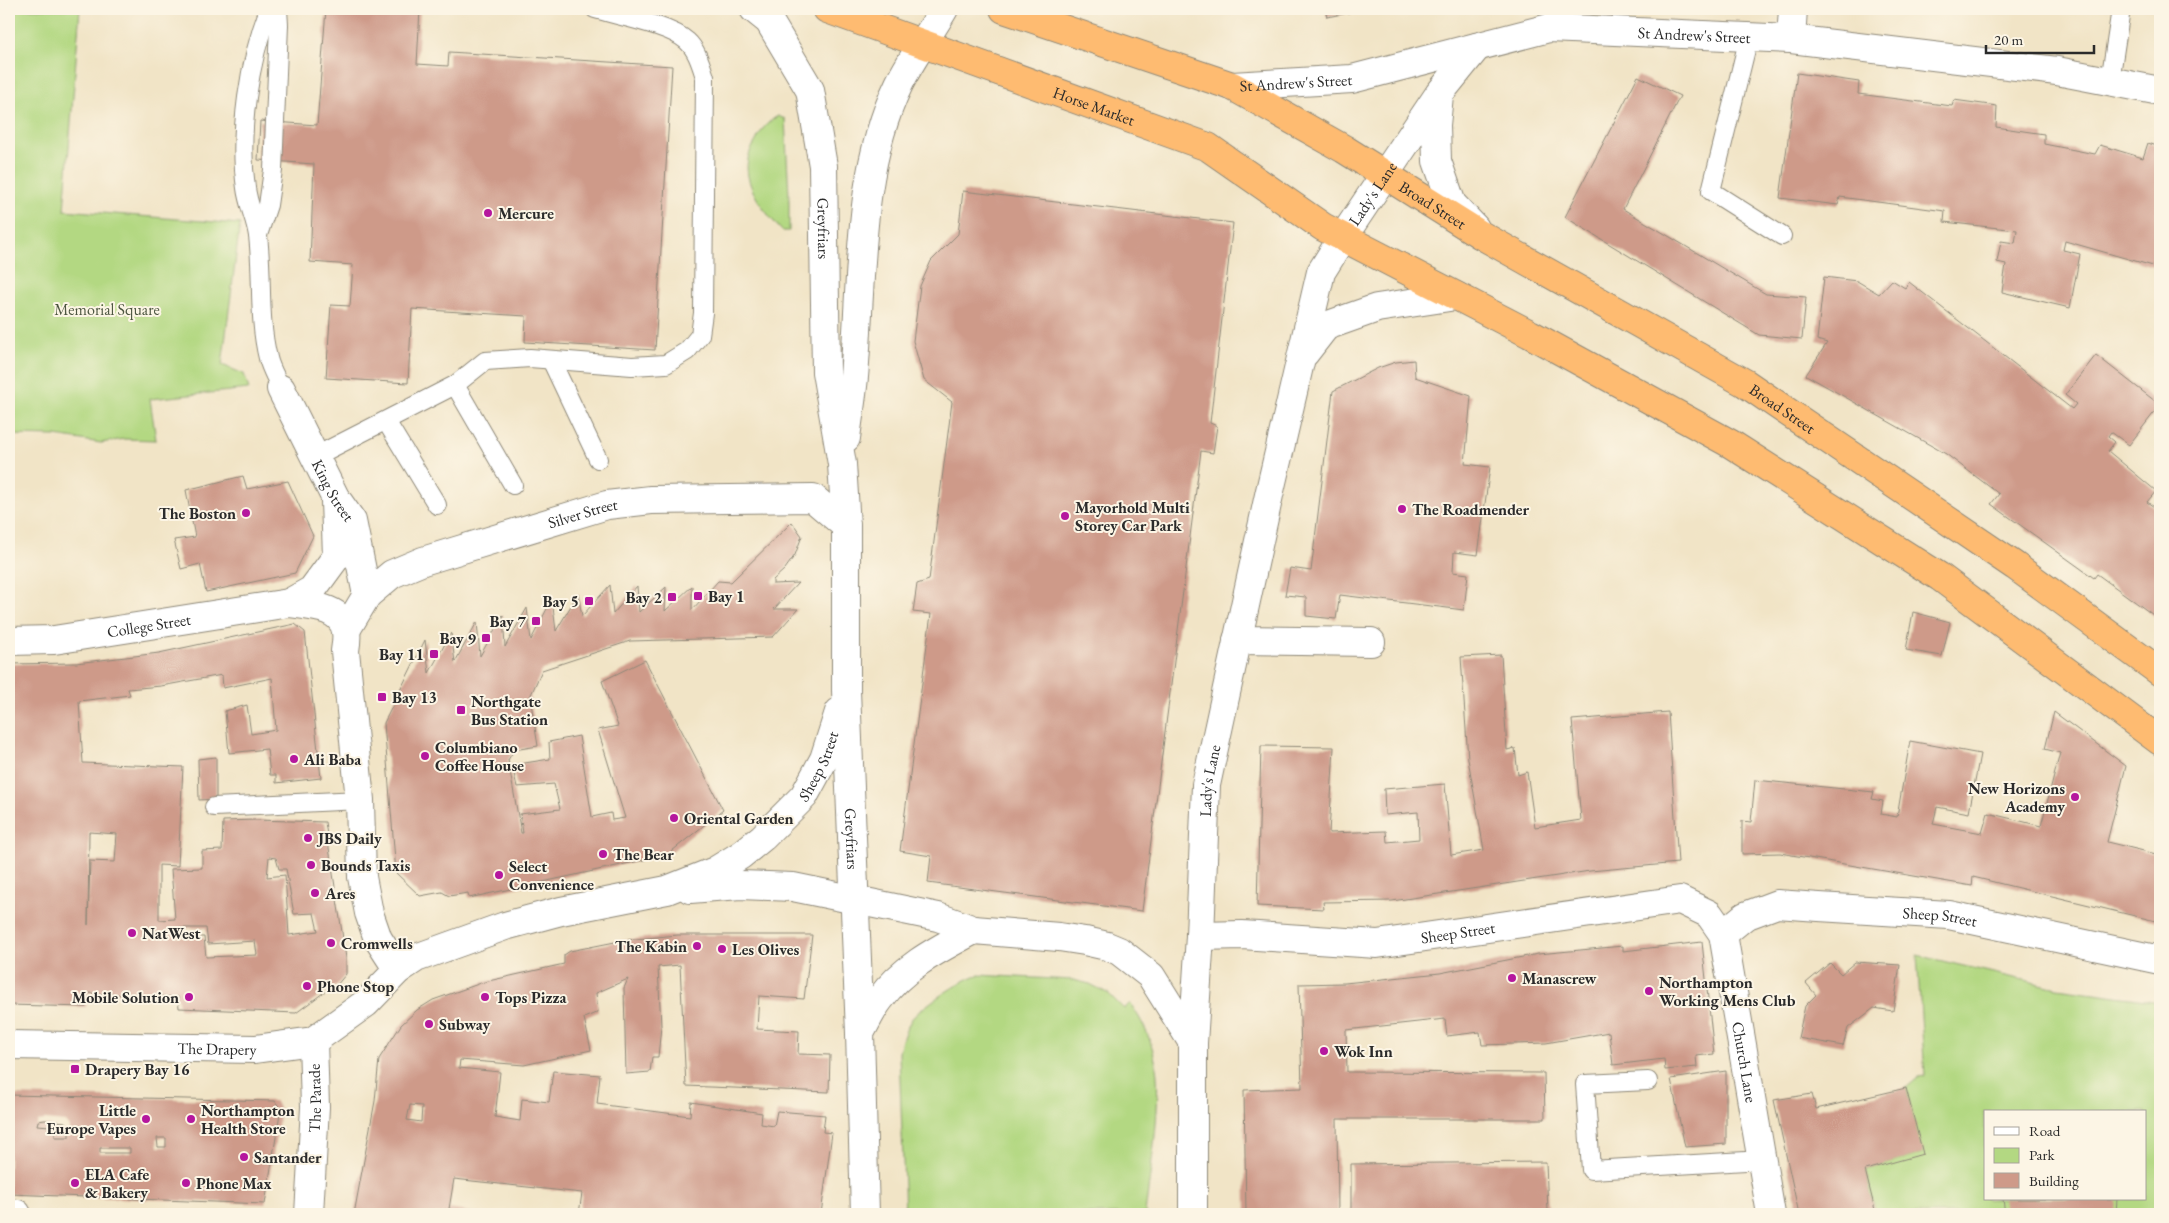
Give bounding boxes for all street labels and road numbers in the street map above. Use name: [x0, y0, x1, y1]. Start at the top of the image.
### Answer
street label: St Andrew's Street: [1637, 22, 1751, 48]
street label: St Andrew's Street: [1239, 69, 1353, 97]
street label: Horse Market: [1050, 82, 1138, 131]
street label: Lady's Lane: [1344, 158, 1402, 230]
street label: Broad Street: [1395, 176, 1470, 234]
street label: Greyfriars: [812, 197, 834, 259]
street label: Broad Street: [1745, 379, 1819, 439]
street label: King Street: [307, 456, 359, 526]
street label: Silver Street: [545, 494, 619, 533]
street label: College Street: [105, 609, 192, 643]
street label: Sheep Street: [794, 729, 843, 807]
street label: Lady's Lane: [1195, 743, 1225, 817]
street label: Greyfriars: [840, 808, 863, 870]
street label: Sheep Street: [1902, 902, 1979, 932]
street label: Sheep Street: [1419, 917, 1496, 949]
street label: Church Lane: [1727, 1020, 1762, 1104]
street label: The Drapery: [177, 1038, 258, 1060]
street label: The Parade: [304, 1063, 326, 1133]

